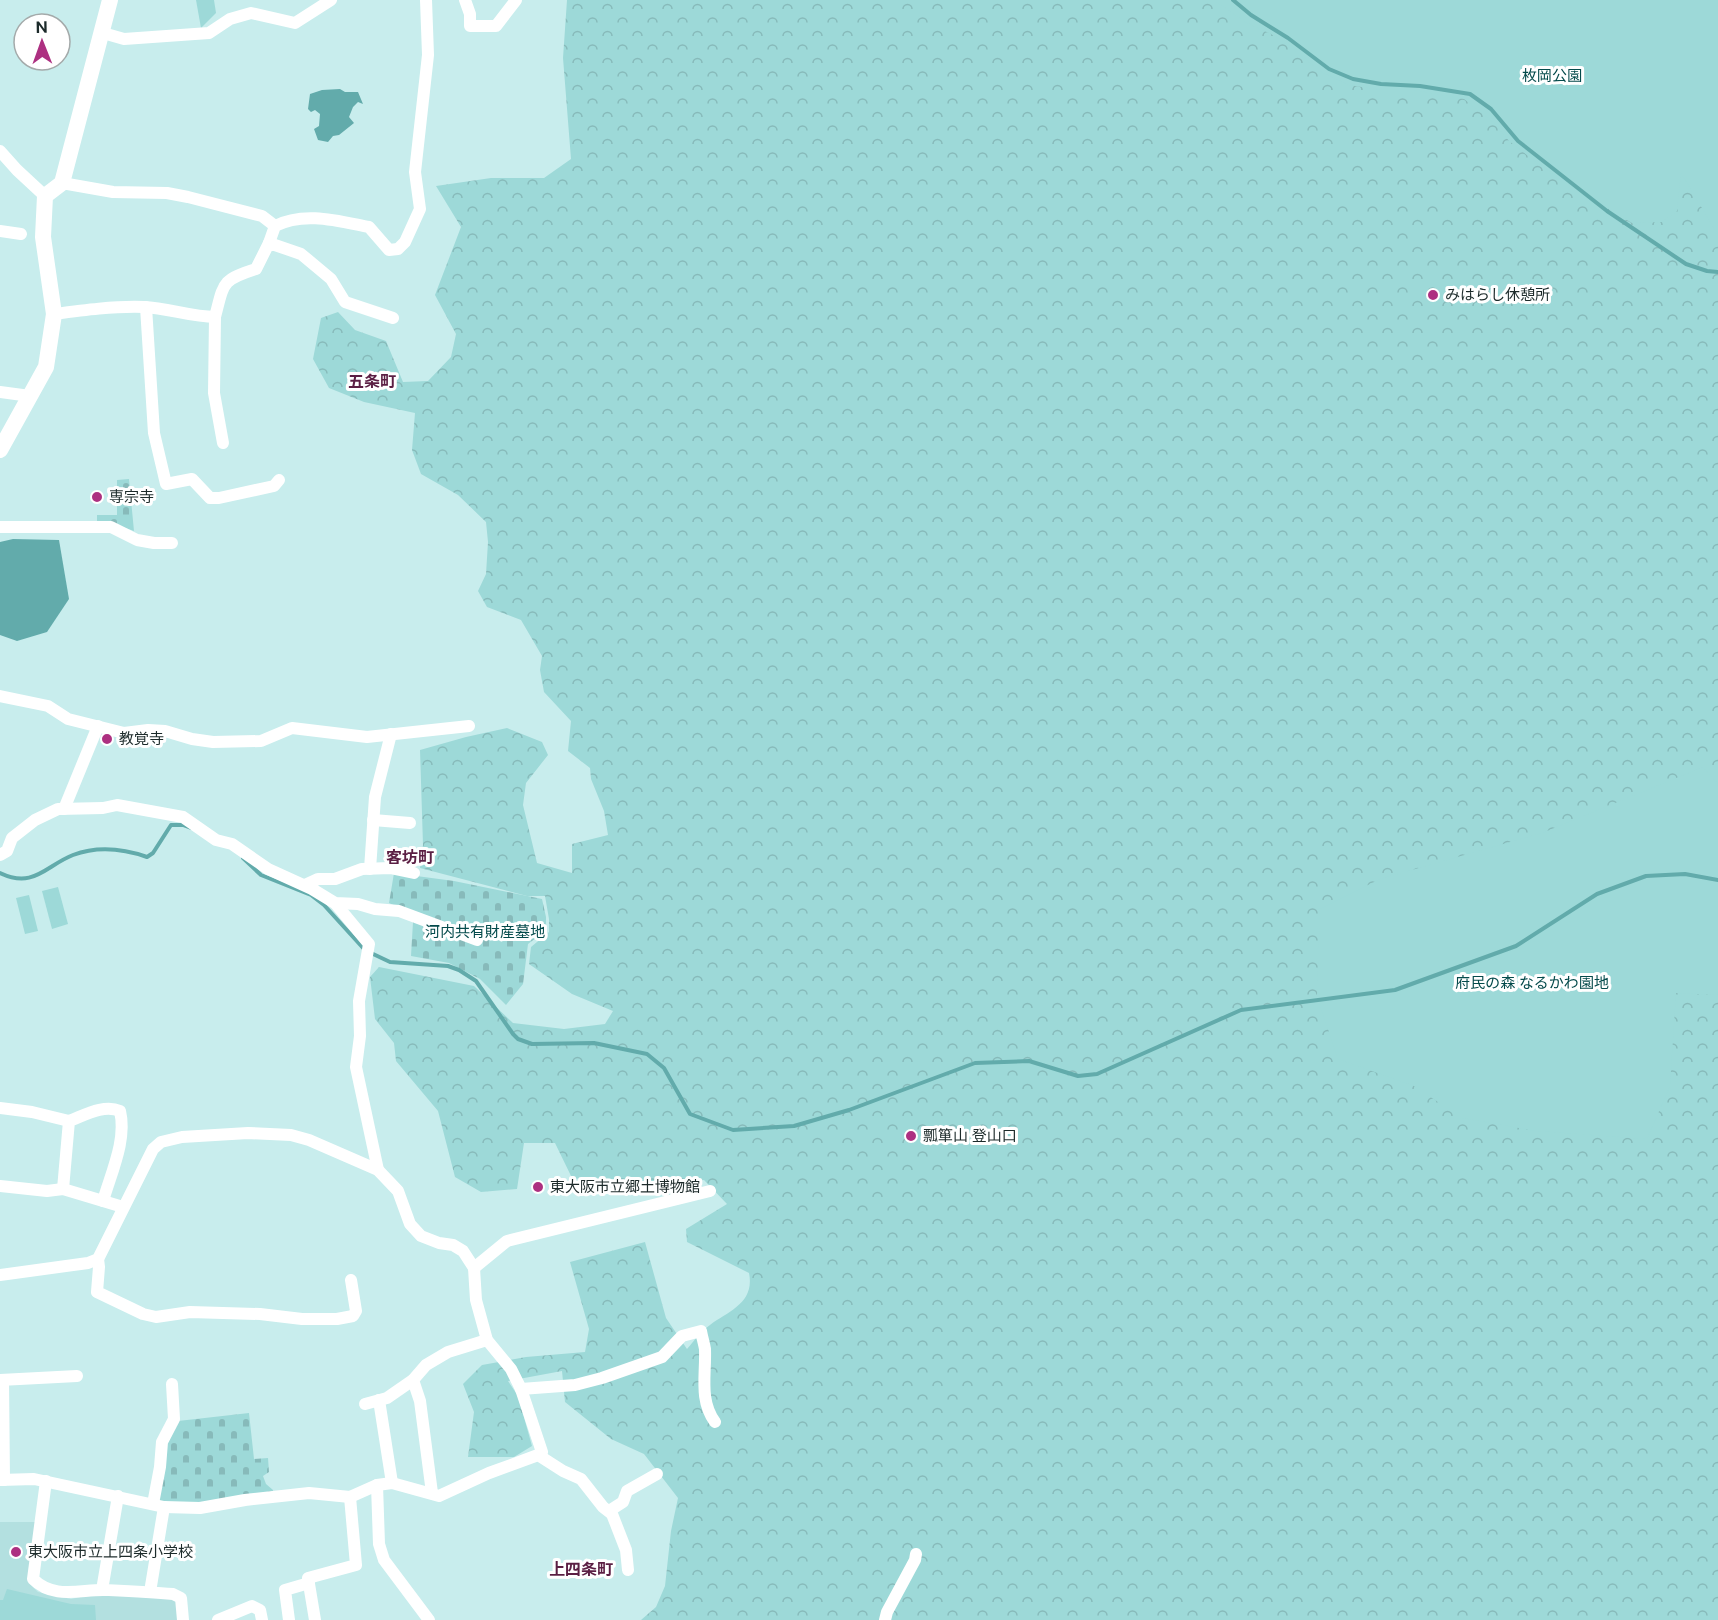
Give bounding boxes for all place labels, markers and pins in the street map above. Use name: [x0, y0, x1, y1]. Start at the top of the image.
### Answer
place label: みはらし休憩所: [1445, 286, 1550, 303]
marker: みはらし休憩所: [1426, 288, 1440, 302]
place label: 専宗寺: [109, 488, 154, 505]
marker: 専宗寺: [90, 490, 104, 504]
place label: 教覚寺: [119, 730, 164, 747]
marker: 教覚寺: [100, 732, 114, 746]
place label: 瓢箪山 登山口: [923, 1127, 1017, 1144]
marker: 瓢箪山 登山口: [904, 1129, 918, 1143]
place label: 東大阪市立郷土博物館: [550, 1178, 700, 1195]
marker: 東大阪市立郷土博物館: [531, 1180, 545, 1194]
place label: 東大阪市立上四条小学校: [28, 1543, 193, 1560]
marker: 東大阪市立上四条小学校: [9, 1545, 23, 1559]

